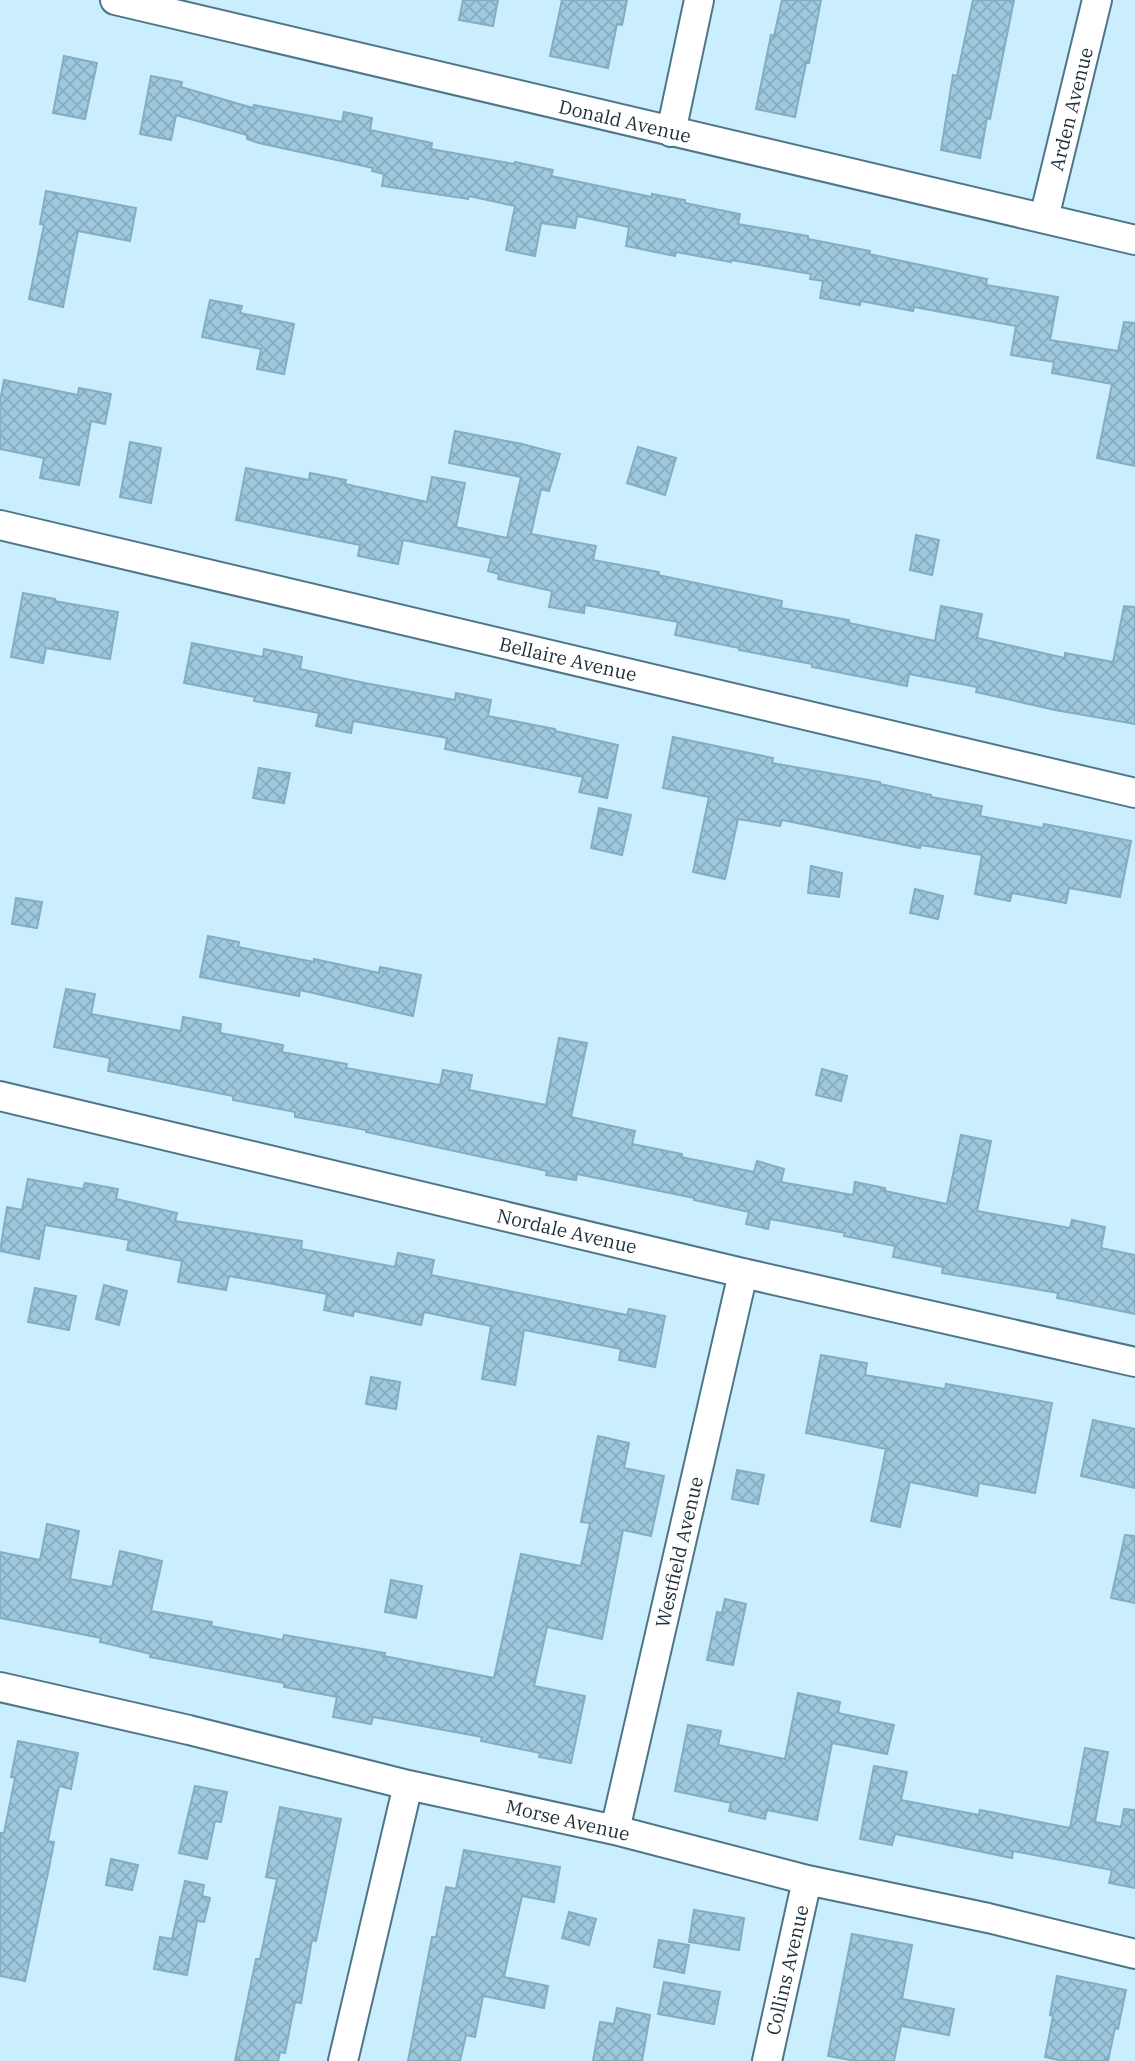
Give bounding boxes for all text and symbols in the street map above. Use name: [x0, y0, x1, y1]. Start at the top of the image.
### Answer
street label: Arden Avenue: [1044, 45, 1098, 173]
street label: Donald Avenue: [556, 94, 694, 148]
street label: Bellaire Avenue: [497, 632, 639, 686]
street label: Nordale Avenue: [495, 1203, 639, 1259]
street label: Westfield Avenue: [650, 1474, 708, 1630]
street label: Morse Avenue: [504, 1794, 632, 1846]
street label: Collins Avenue: [760, 1903, 814, 2037]

